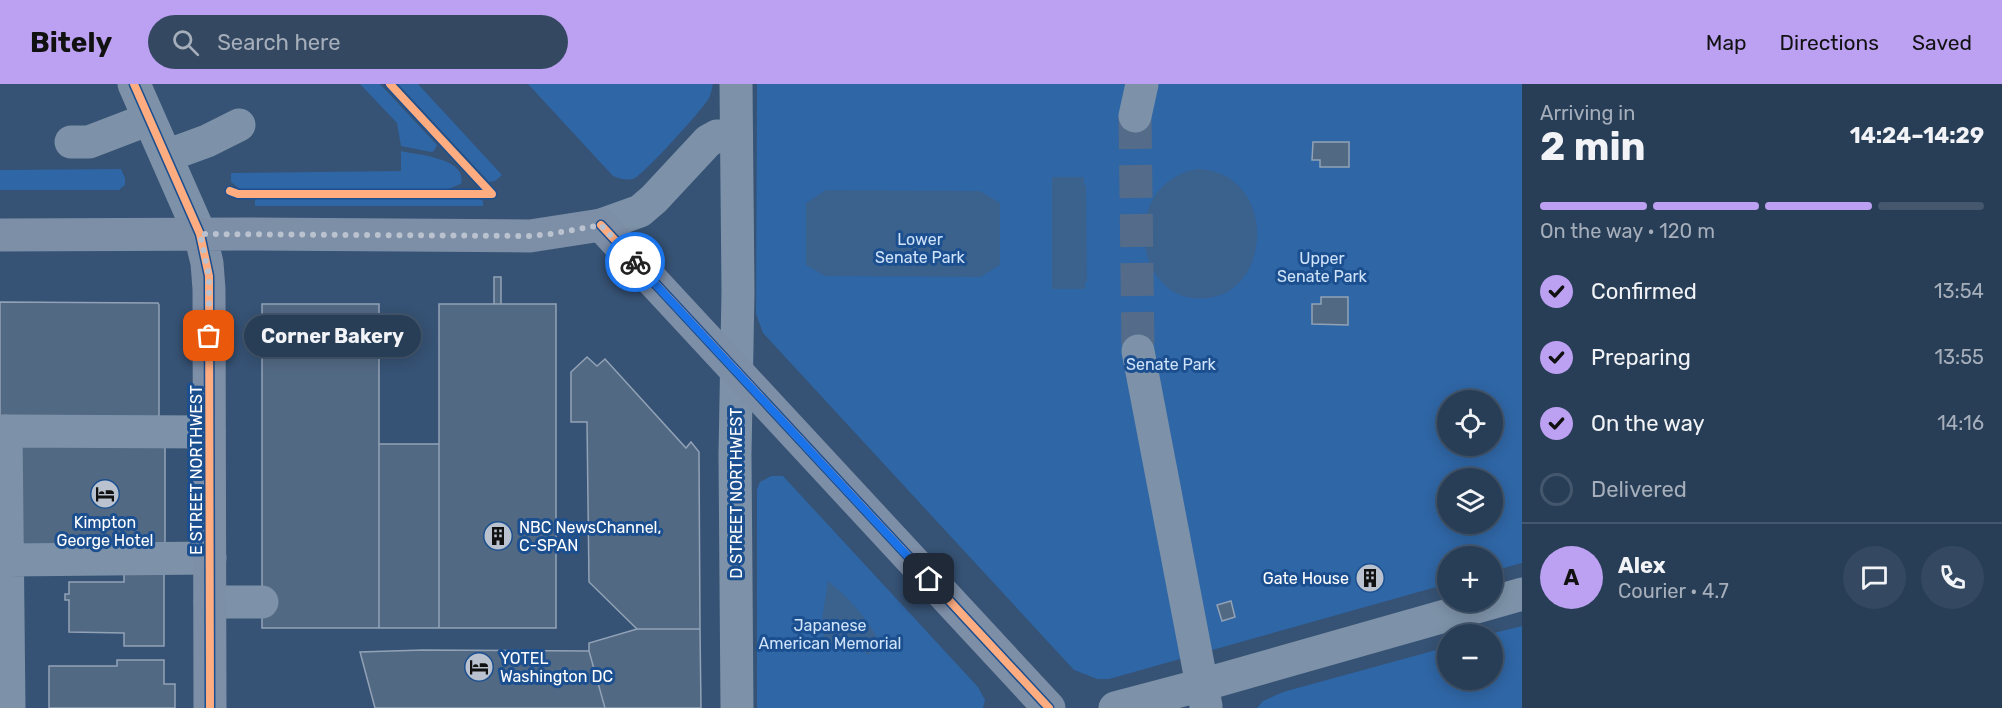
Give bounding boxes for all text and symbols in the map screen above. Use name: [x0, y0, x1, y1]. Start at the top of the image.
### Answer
search box: [148, 15, 568, 69]
text: Bitely: [30, 26, 112, 59]
icon: search: [169, 26, 202, 59]
text: Search here: [217, 29, 341, 56]
text: Map: [1706, 30, 1747, 55]
text: Directions: [1780, 30, 1879, 55]
text: Saved: [1912, 30, 1972, 55]
text: Arriving in: [1540, 101, 1635, 125]
text: 14:24–14:29: [1850, 122, 1984, 149]
text: 2 min: [1540, 124, 1646, 170]
text: On the way · 120 m: [1540, 219, 1715, 243]
park label: Lower Senate Park: [875, 230, 966, 267]
courier: [605, 232, 665, 292]
icon: bike: [619, 246, 652, 279]
park label: Upper Senate Park: [1277, 249, 1368, 286]
icon: check: [1540, 275, 1573, 308]
text: Confirmed: [1591, 278, 1697, 305]
text: 13:54: [1934, 279, 1984, 303]
pin: [183, 310, 234, 361]
callout: Corner Bakery: [245, 315, 422, 357]
icon: bag: [192, 319, 225, 352]
text: Corner Bakery: [261, 324, 404, 348]
icon: check: [1540, 341, 1573, 374]
text: Preparing: [1591, 344, 1691, 371]
text: 13:55: [1935, 345, 1984, 369]
park label: Senate Park: [1126, 355, 1217, 374]
street label: E STREET NORTHWEST: [187, 385, 206, 555]
map controls: [1437, 390, 1503, 690]
button: locate: [1437, 390, 1503, 456]
street label: D STREET NORTHWEST: [727, 407, 746, 579]
icon: check: [1540, 407, 1573, 440]
text: On the way: [1591, 410, 1705, 437]
text: 14:16: [1937, 411, 1984, 435]
button: layers: [1437, 468, 1503, 534]
text: Delivered: [1591, 476, 1687, 503]
hotel icon: Kimpton George Hotel: [89, 478, 121, 510]
place label: Kimpton George Hotel: [56, 513, 154, 550]
place label: NBC NewsChannel, C-SPAN: [519, 518, 662, 555]
building icon: NBC NewsChannel, C-SPAN: [482, 520, 514, 552]
button: +: [1437, 546, 1503, 612]
button: chat: [1843, 546, 1906, 609]
button: phone: [1921, 546, 1984, 609]
text: Alex: [1618, 552, 1666, 579]
pin: [903, 553, 954, 604]
icon: home: [912, 562, 945, 595]
building icon: Gate House: [1354, 562, 1386, 594]
text: A: [1564, 564, 1579, 591]
place label: Gate House: [1263, 569, 1349, 588]
text: Courier · 4.7: [1618, 579, 1729, 603]
park label: Japanese American Memorial: [759, 616, 901, 653]
button: −: [1437, 624, 1503, 690]
place label: YOTEL Washington DC: [500, 649, 613, 686]
hotel icon: YOTEL Washington DC: [463, 651, 495, 683]

